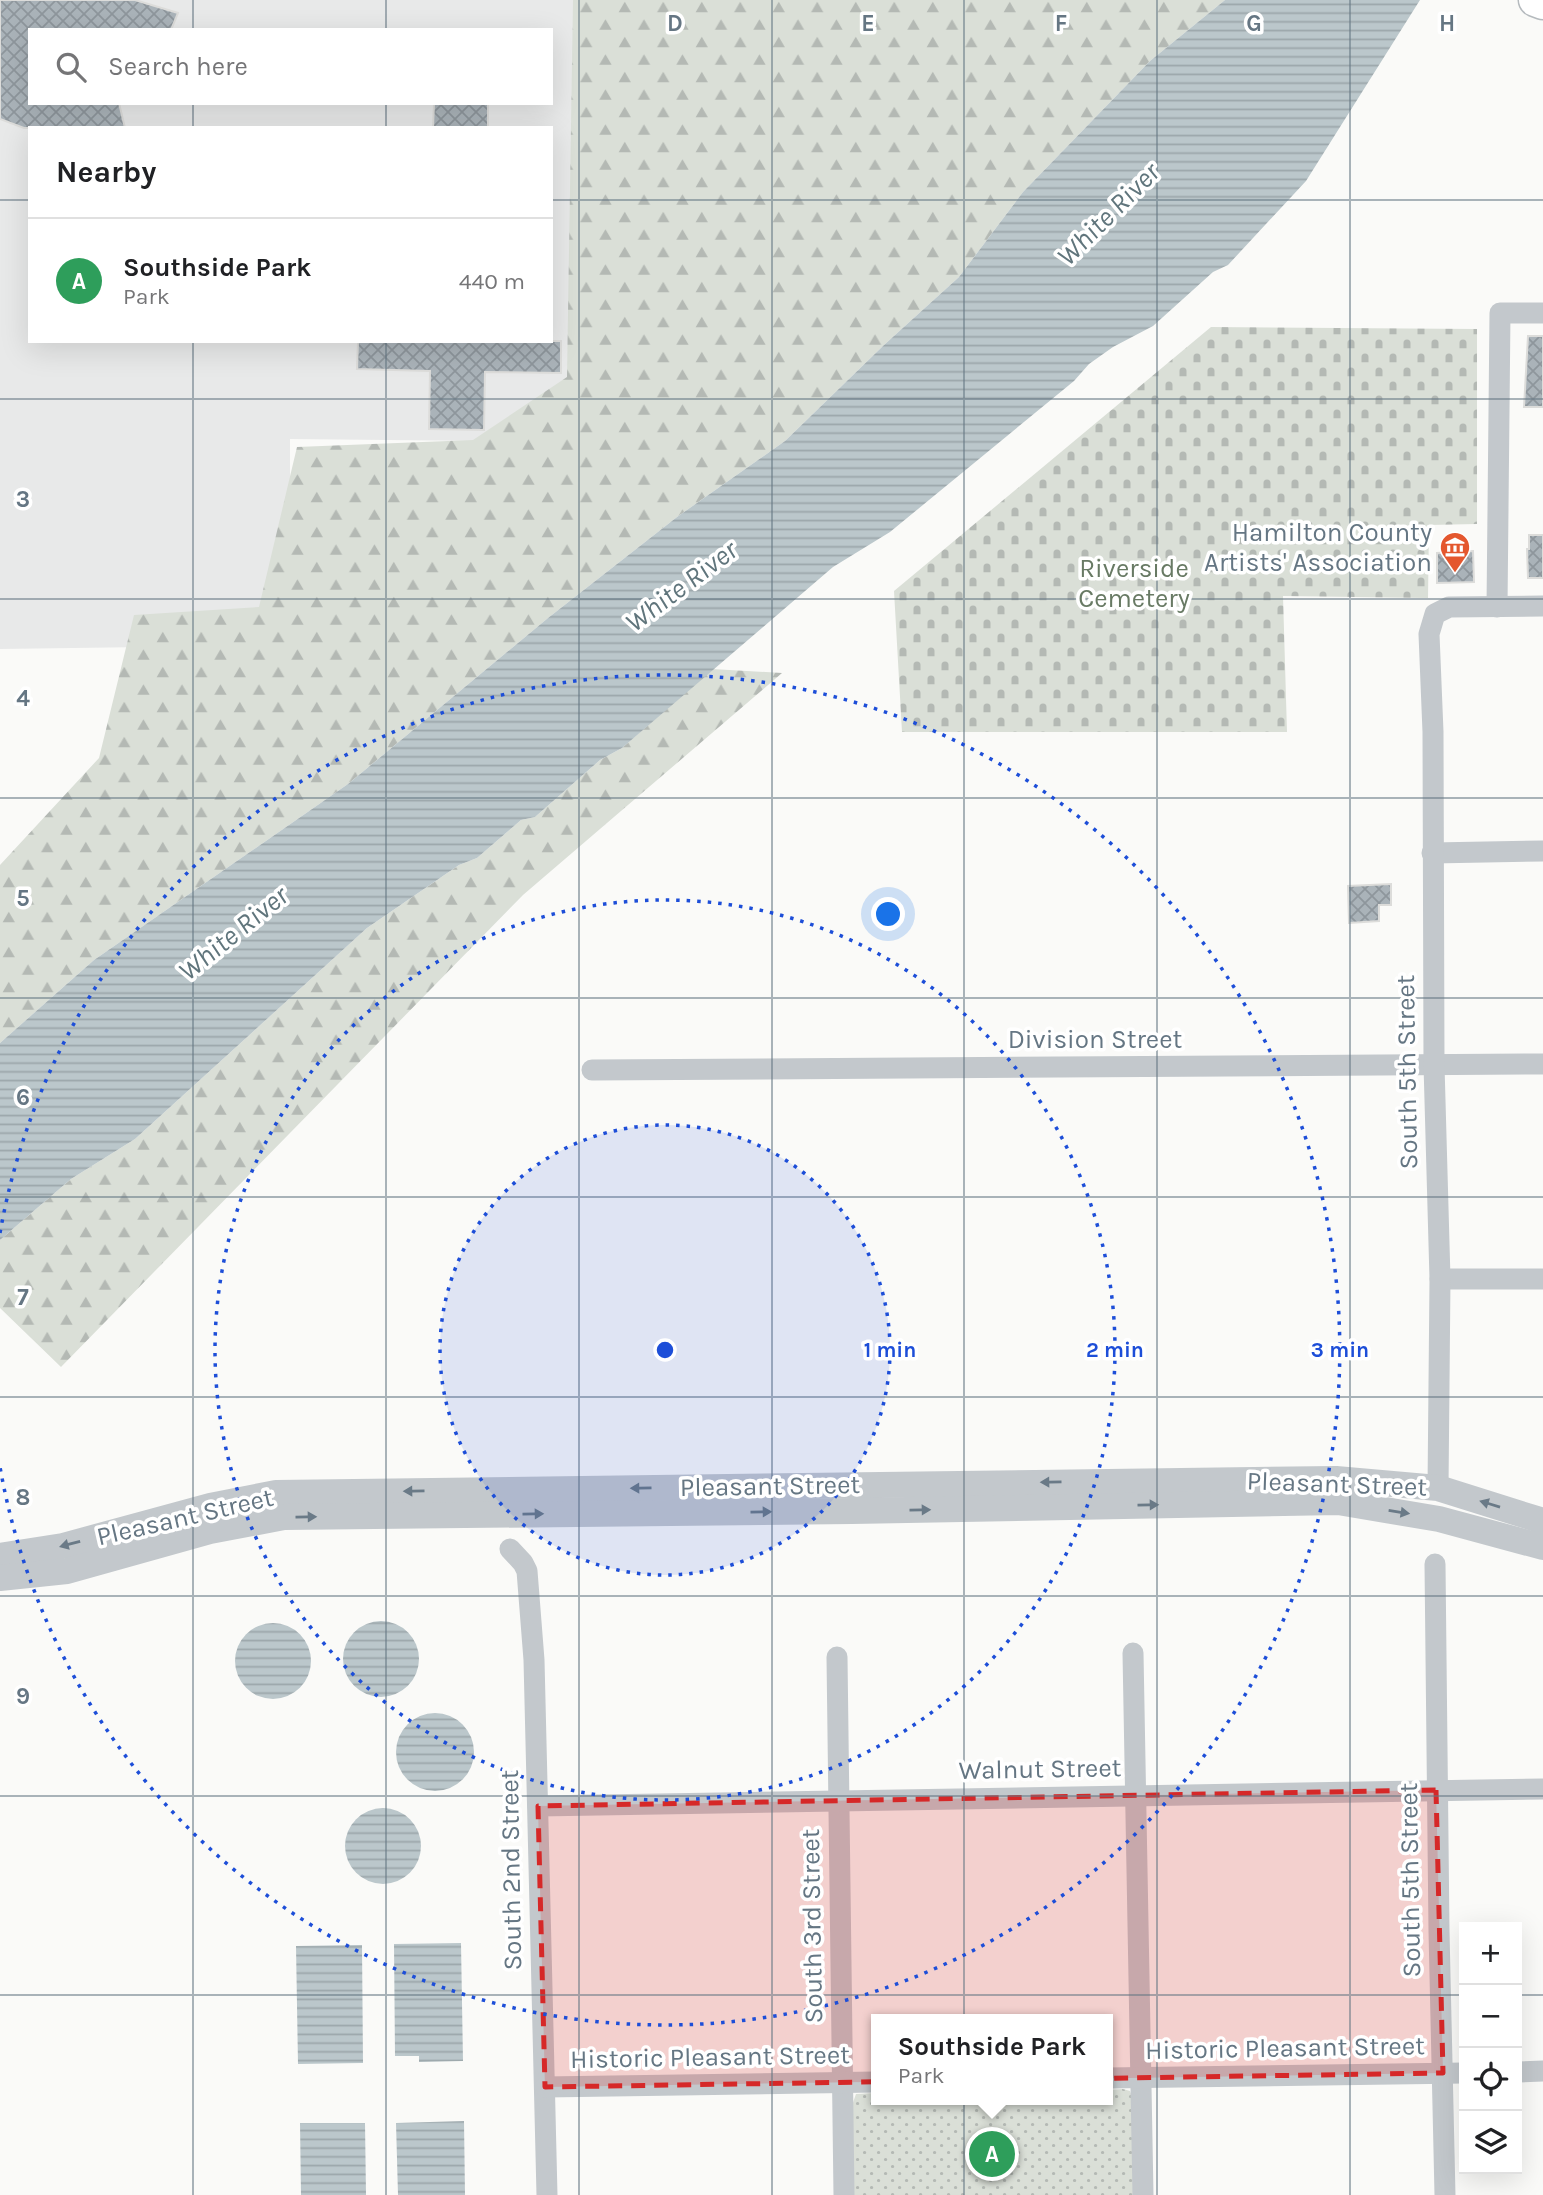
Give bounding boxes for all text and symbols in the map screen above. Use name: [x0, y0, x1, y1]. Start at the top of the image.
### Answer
text: D: [667, 10, 683, 37]
text: E: [861, 10, 875, 37]
text: F: [1055, 10, 1067, 37]
text: G: [1246, 10, 1262, 37]
text: H: [1439, 10, 1455, 37]
search box: [28, 28, 553, 105]
icon: search: [52, 48, 90, 86]
text: Search here: [108, 51, 248, 82]
text: Nearby: [56, 154, 156, 190]
water label: White River: [1050, 155, 1167, 272]
text: Southside Park: [123, 252, 312, 283]
text: A: [72, 268, 86, 295]
text: 440 m: [459, 268, 525, 295]
text: Park: [123, 283, 170, 310]
text: 3: [16, 486, 30, 513]
place label: Hamilton County Artists' Association: [1204, 517, 1432, 578]
museum icon: Hamilton County Artists' Association: [1438, 530, 1472, 574]
water label: White River: [618, 532, 745, 639]
park label: Riverside Cemetery: [1078, 553, 1190, 614]
text: 4: [16, 685, 30, 712]
water label: White River: [171, 878, 296, 987]
text: 5: [16, 885, 30, 912]
your location: [871, 897, 905, 931]
street label: South 5th Street: [1390, 974, 1424, 1170]
street label: Division Street: [1008, 1024, 1183, 1055]
text: 6: [16, 1084, 30, 1111]
text: 7: [17, 1284, 29, 1311]
centre of rings: [653, 1338, 677, 1362]
text: 1 min: [864, 1338, 916, 1362]
text: 2 min: [1086, 1338, 1144, 1362]
text: 3 min: [1311, 1338, 1369, 1362]
street label: Pleasant Street: [1246, 1465, 1428, 1503]
street label: Pleasant Street: [680, 1469, 861, 1503]
one-way arrow: [1040, 1476, 1062, 1488]
street label: Pleasant Street: [94, 1482, 277, 1552]
one-way arrow: [630, 1482, 652, 1494]
text: 8: [16, 1484, 30, 1511]
one-way arrow: [402, 1485, 424, 1497]
one-way arrow: [1480, 1499, 1501, 1509]
one-way arrow: [1137, 1500, 1159, 1511]
one-way arrow: [910, 1504, 932, 1516]
one-way arrow: [750, 1506, 772, 1518]
one-way arrow: [1388, 1507, 1410, 1518]
one-way arrow: [523, 1509, 545, 1520]
one-way arrow: [295, 1511, 317, 1523]
one-way arrow: [59, 1539, 81, 1550]
text: 9: [16, 1683, 30, 1710]
street label: Walnut Street: [958, 1752, 1122, 1786]
street label: South 2nd Street: [494, 1769, 528, 1971]
street label: South 5th Street: [1393, 1782, 1427, 1978]
street label: South 3rd Street: [795, 1828, 829, 2024]
map controls: [1459, 1922, 1522, 2174]
button: +: [1459, 1922, 1522, 1985]
button: −: [1459, 1985, 1522, 2048]
popup: [871, 2014, 1113, 2105]
street label: Historic Pleasant Street: [1145, 2030, 1425, 2066]
text: Southside Park: [898, 2031, 1086, 2062]
street label: Historic Pleasant Street: [570, 2039, 850, 2075]
button: locate: [1459, 2048, 1522, 2111]
text: Park: [898, 2062, 944, 2089]
button: layers: [1459, 2111, 1522, 2174]
pin: A: [969, 2128, 1015, 2180]

